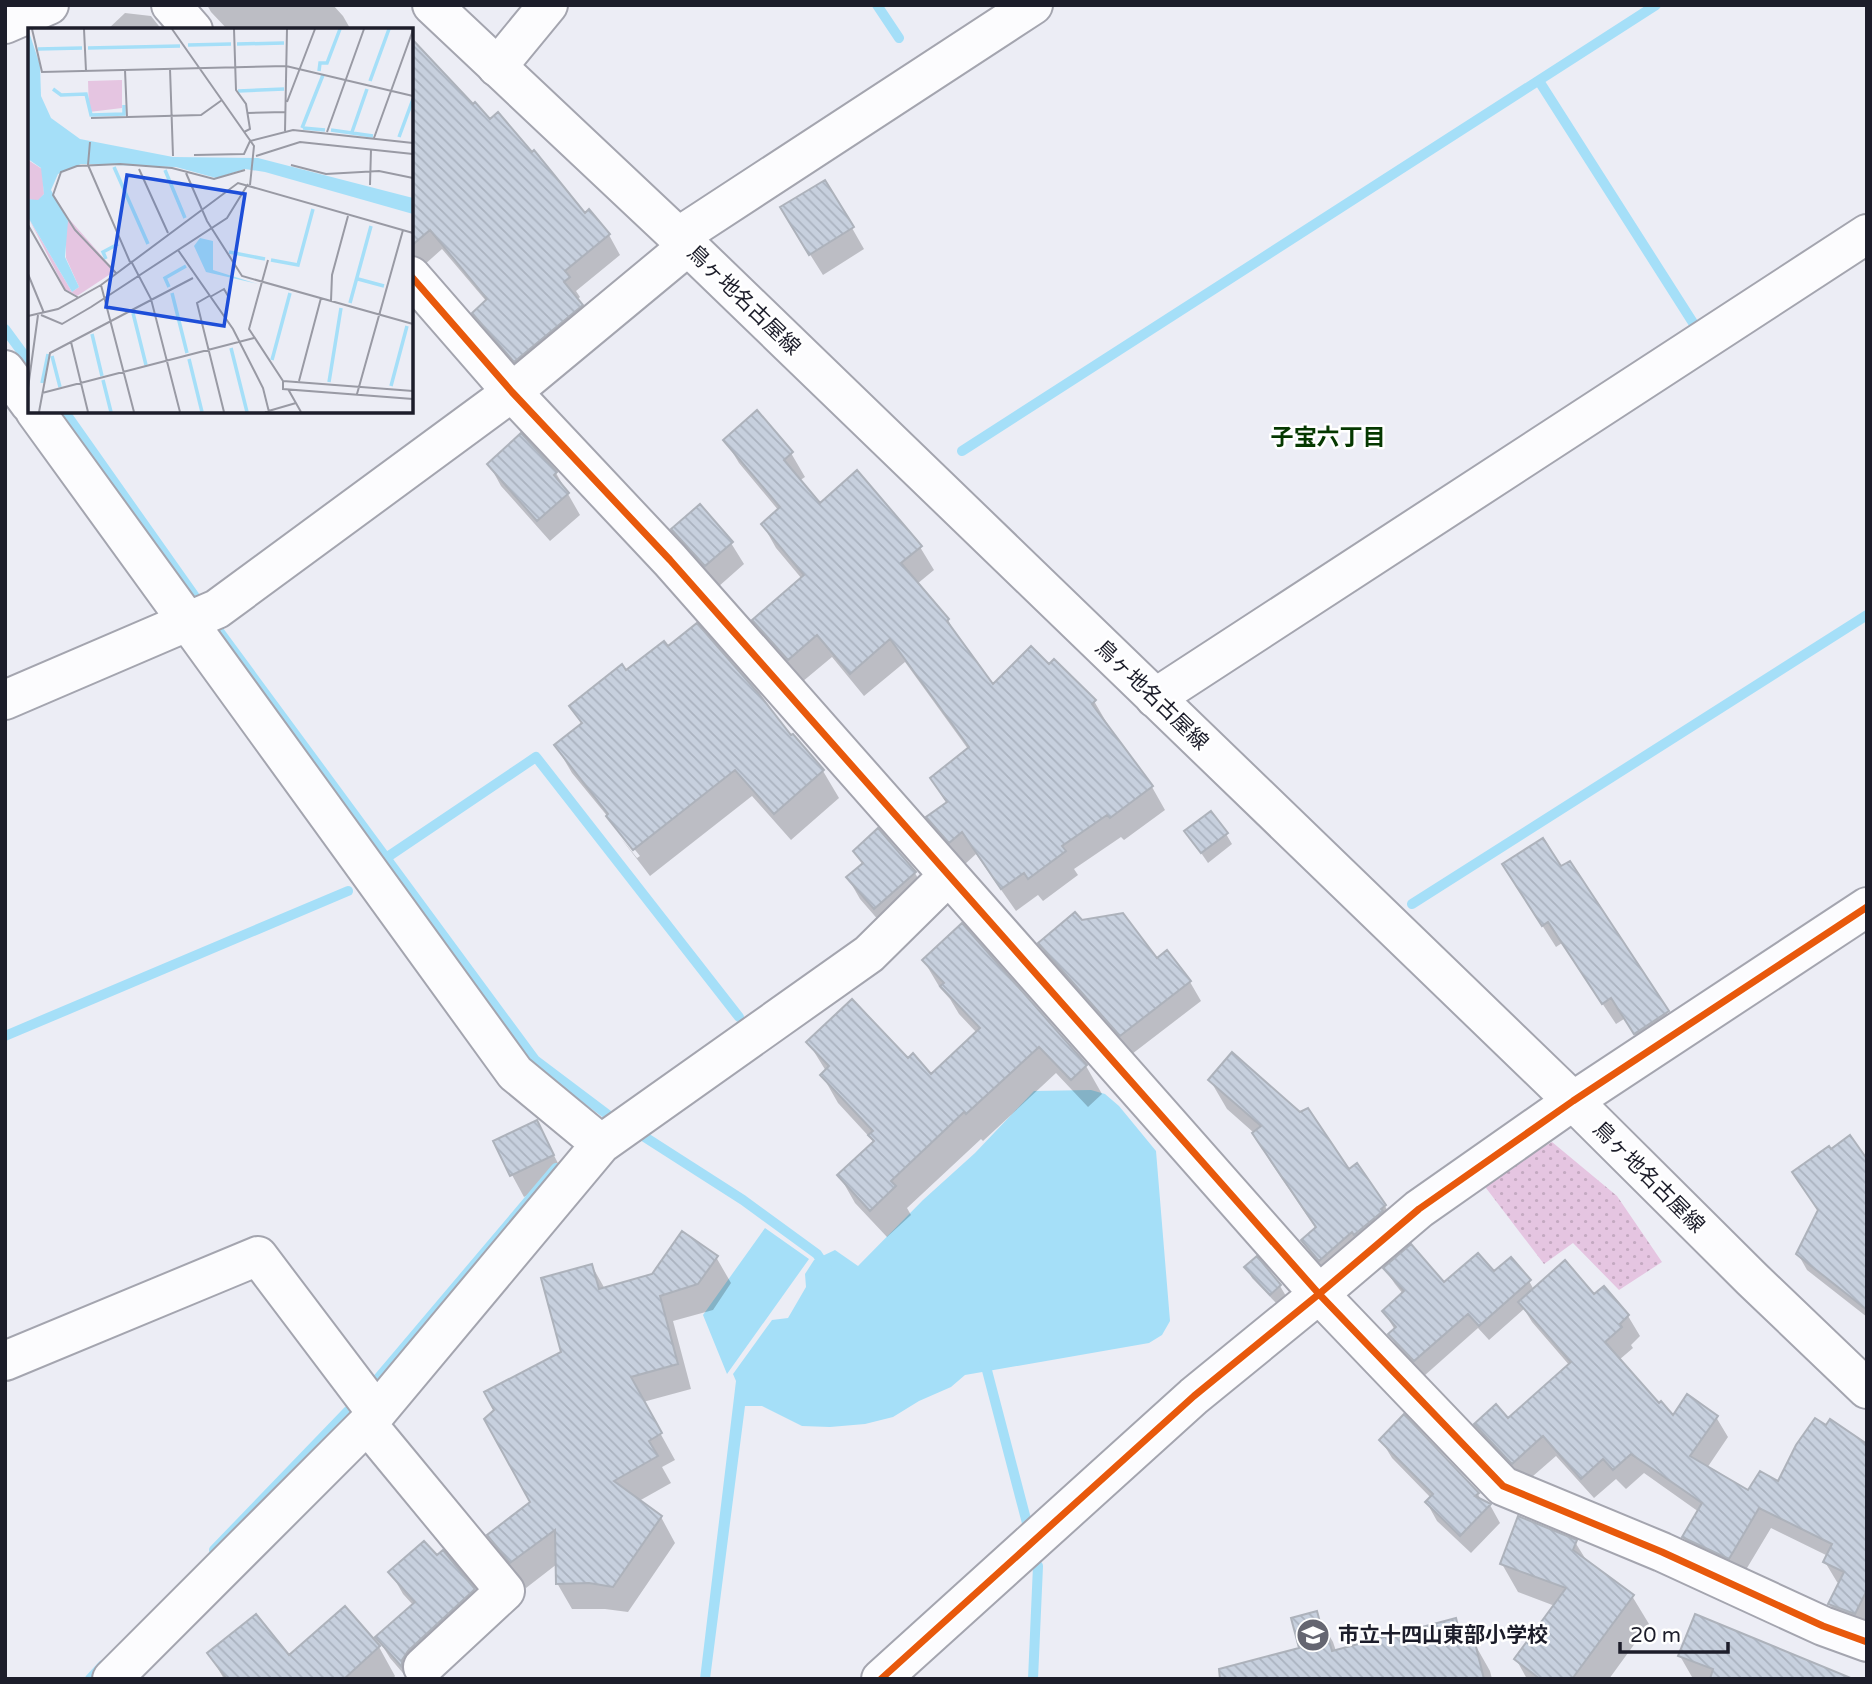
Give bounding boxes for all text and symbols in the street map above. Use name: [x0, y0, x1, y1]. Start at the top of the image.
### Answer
inset map: [28, 28, 413, 413]
street label: 鳥ヶ地名古屋線: [682, 240, 805, 360]
district label: 子宝六丁目: [1271, 424, 1386, 452]
street label: 鳥ヶ地名古屋線: [1090, 635, 1213, 755]
street label: 鳥ヶ地名古屋線: [1588, 1117, 1709, 1238]
scale bar: [1620, 1610, 1728, 1654]
school or university icon: 市立十四山東部小学校: [1294, 1616, 1332, 1654]
place label: 市立十四山東部小学校: [1338, 1623, 1548, 1648]
text: 20 m: [1630, 1623, 1681, 1648]

